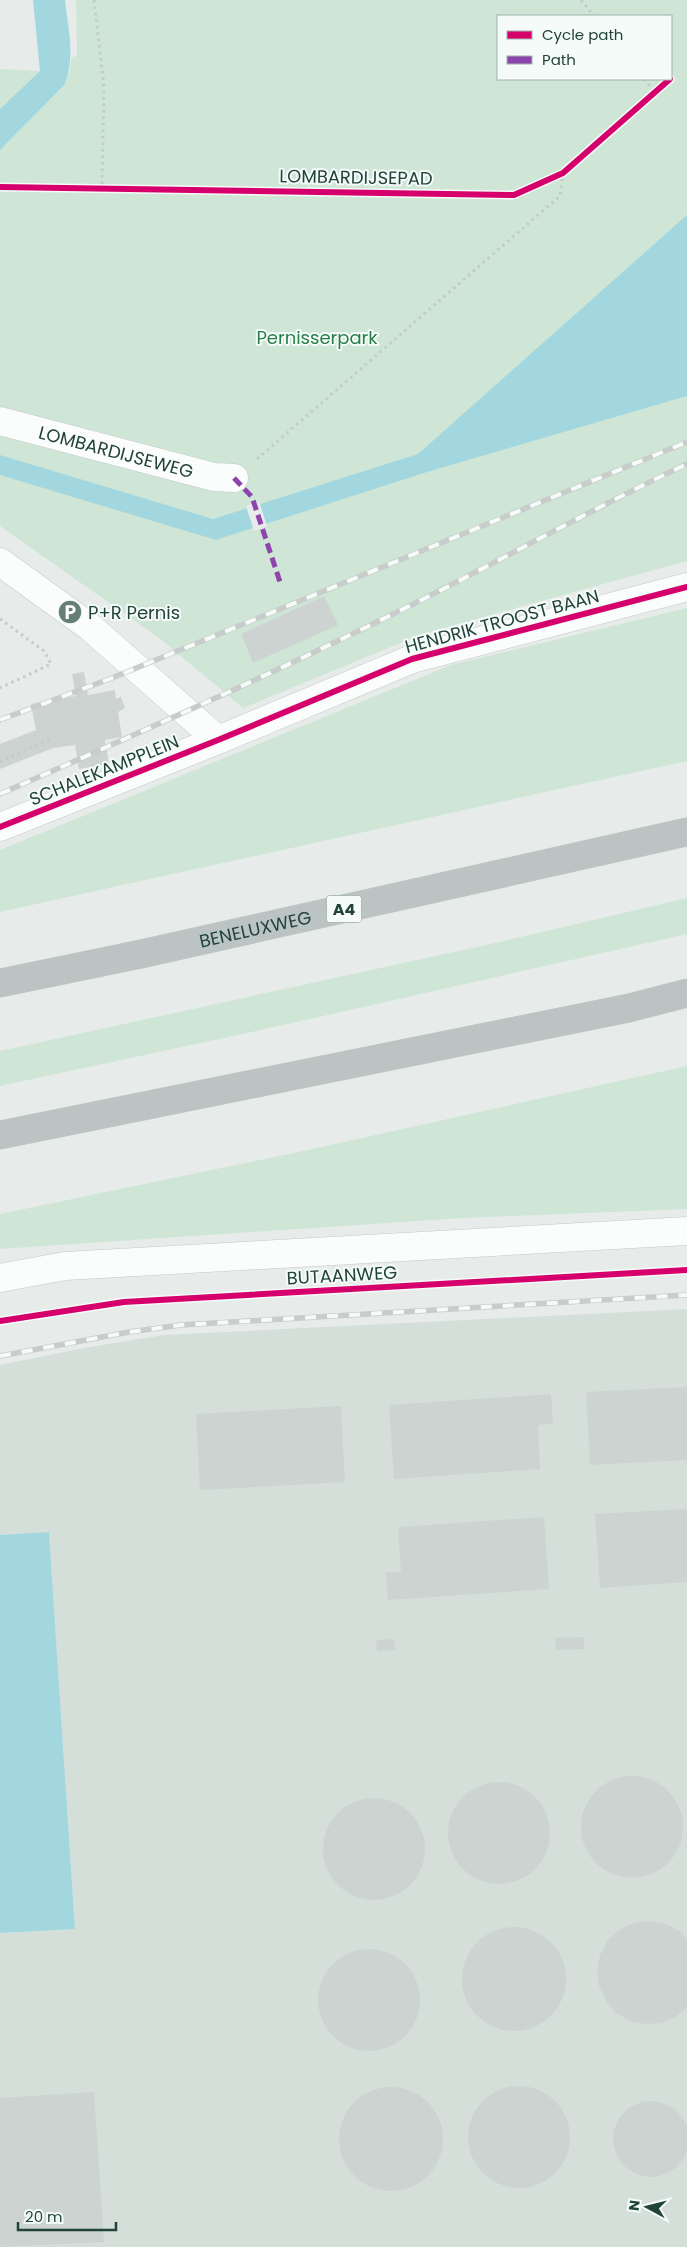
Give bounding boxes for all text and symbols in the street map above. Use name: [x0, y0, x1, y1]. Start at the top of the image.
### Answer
legend: [497, 15, 672, 80]
text: Cycle path: [542, 24, 623, 45]
text: Path: [542, 49, 576, 70]
street label: LOMBARDIJSEPAD: [279, 163, 433, 191]
park label: Pernisserpark: [256, 325, 378, 350]
street label: LOMBARDIJSEWEG: [36, 419, 196, 484]
street label: HENDRIK TROOST BAAN: [402, 583, 602, 659]
parking icon: P+R Pernis: [57, 599, 83, 625]
place label: P+R Pernis: [88, 600, 180, 625]
street label: SCHALEKAMPPLEIN: [25, 729, 183, 811]
road number: A4: [326, 896, 362, 922]
street label: BENELUXWEG: [197, 904, 314, 953]
street label: BUTAANWEG: [286, 1260, 398, 1290]
north arrow: [622, 2182, 672, 2232]
text: N: [624, 2199, 645, 2212]
scale bar: [18, 2200, 115, 2232]
text: 20 m: [25, 2206, 63, 2227]

